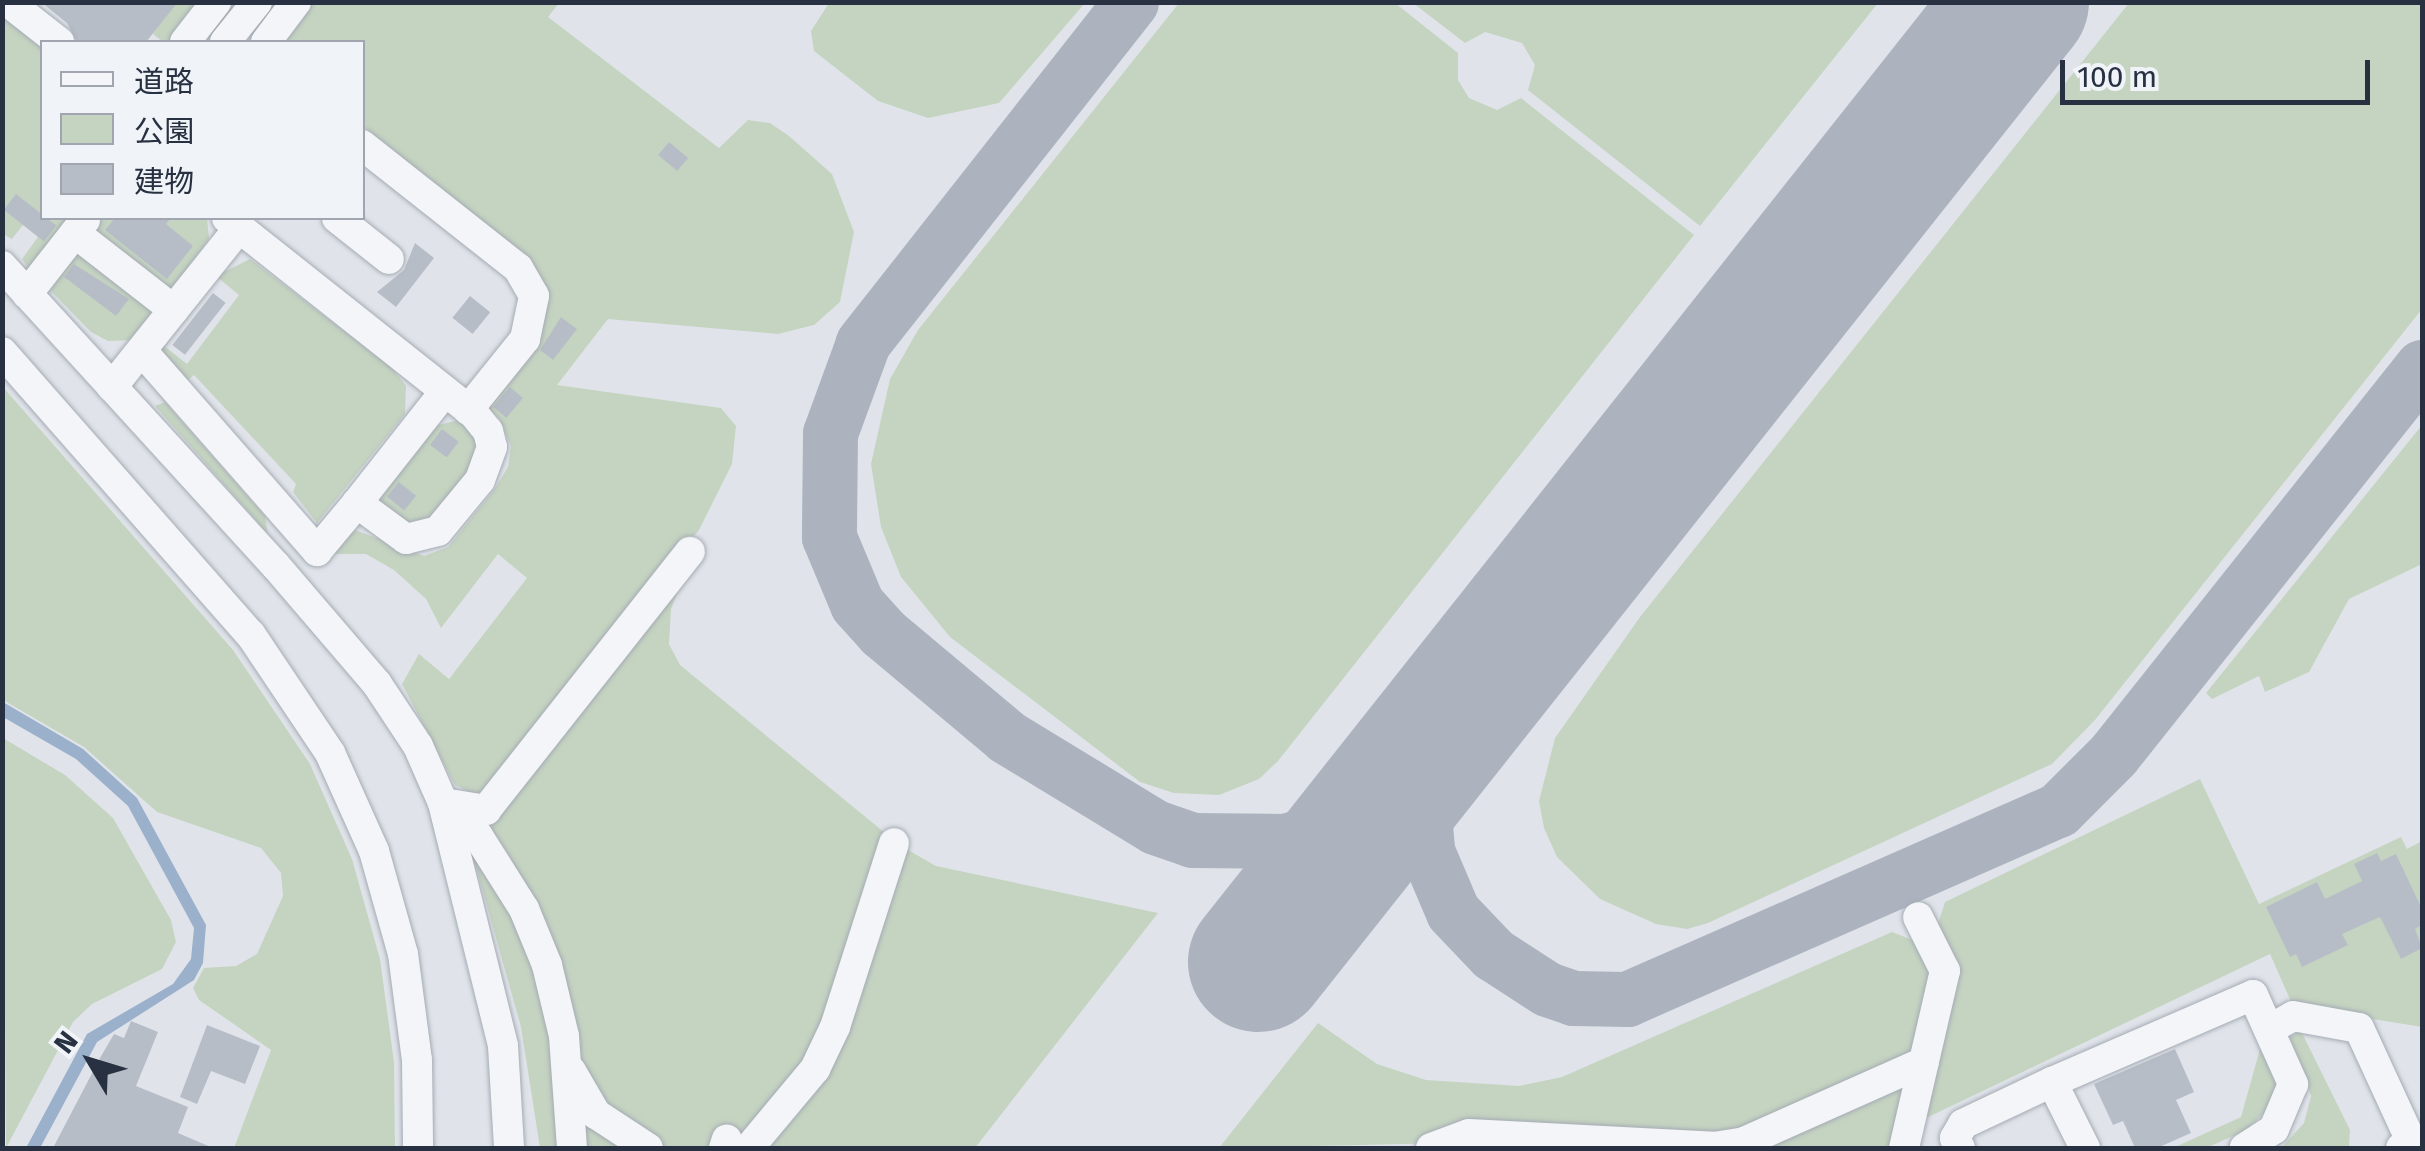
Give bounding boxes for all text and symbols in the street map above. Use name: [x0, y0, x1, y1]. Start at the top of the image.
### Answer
legend: [40, 40, 365, 220]
scale bar: [2065, 40, 2375, 102]
text: 100 m: [2077, 59, 2157, 95]
text: 道路: [134, 64, 194, 100]
text: 公園: [134, 114, 194, 150]
text: 建物: [134, 164, 194, 200]
north arrow: [40, 1011, 140, 1111]
text: N: [47, 1025, 85, 1060]

